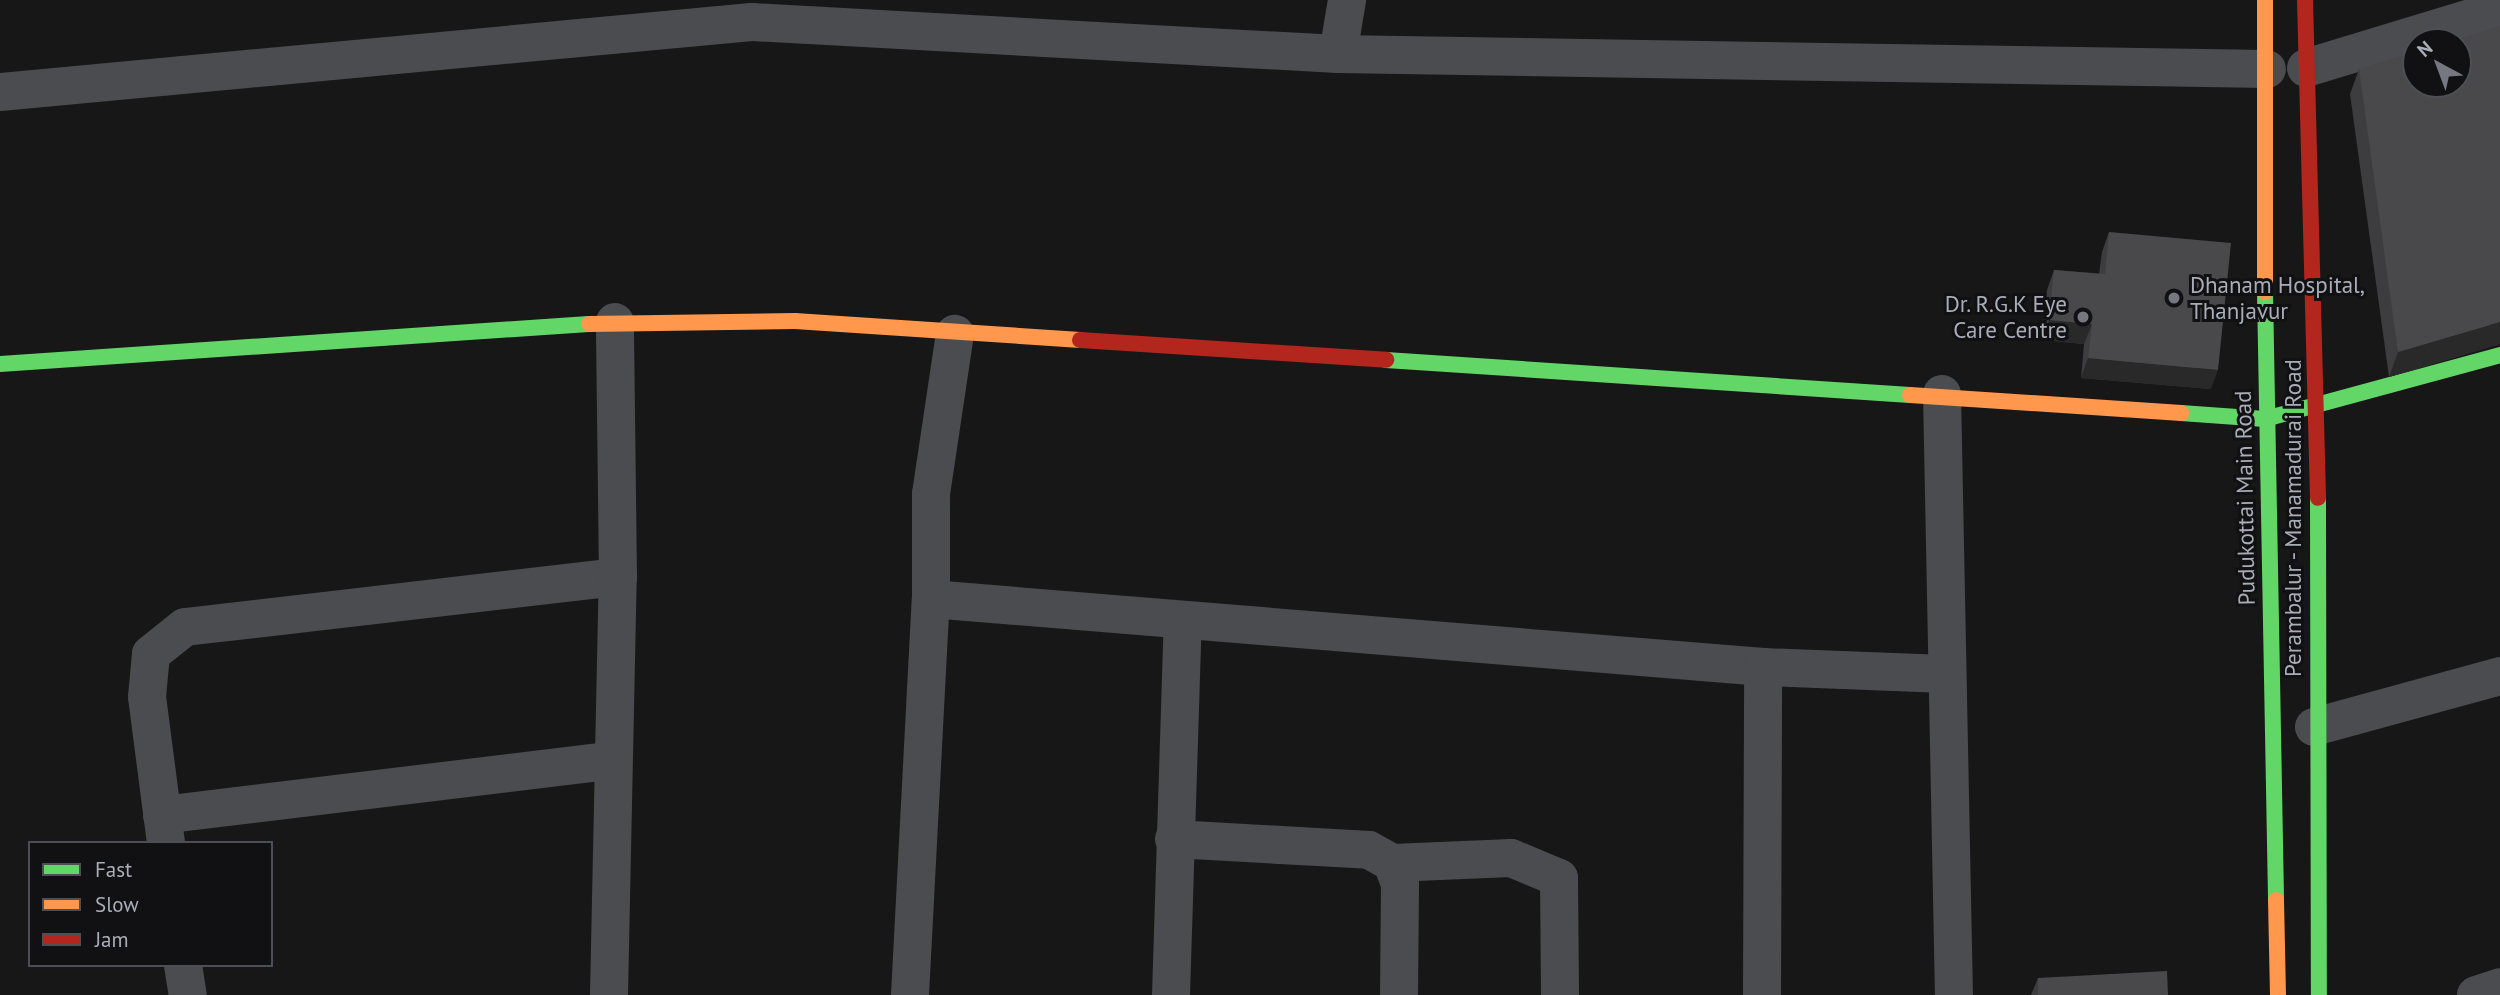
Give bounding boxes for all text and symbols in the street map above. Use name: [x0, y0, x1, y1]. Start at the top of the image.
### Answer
north arrow: [2402, 28, 2472, 98]
text: N: [2412, 36, 2437, 62]
place label: Dhanam Hospital, Thanjavur: [2190, 271, 2365, 325]
marker: Dhanam Hospital, Thanjavur: [2164, 288, 2184, 308]
place label: Dr. R.G.K Eye Care Centre: [1942, 290, 2067, 344]
marker: Dr. R.G.K Eye Care Centre: [2073, 307, 2093, 327]
street label: Perambalur - Manamadurai Road: [2279, 357, 2307, 679]
street label: Pudukottai Main Road: [2229, 390, 2261, 606]
legend: [28, 841, 273, 967]
text: Fast: [95, 856, 132, 883]
text: Slow: [95, 891, 139, 918]
text: Jam: [95, 926, 129, 953]

